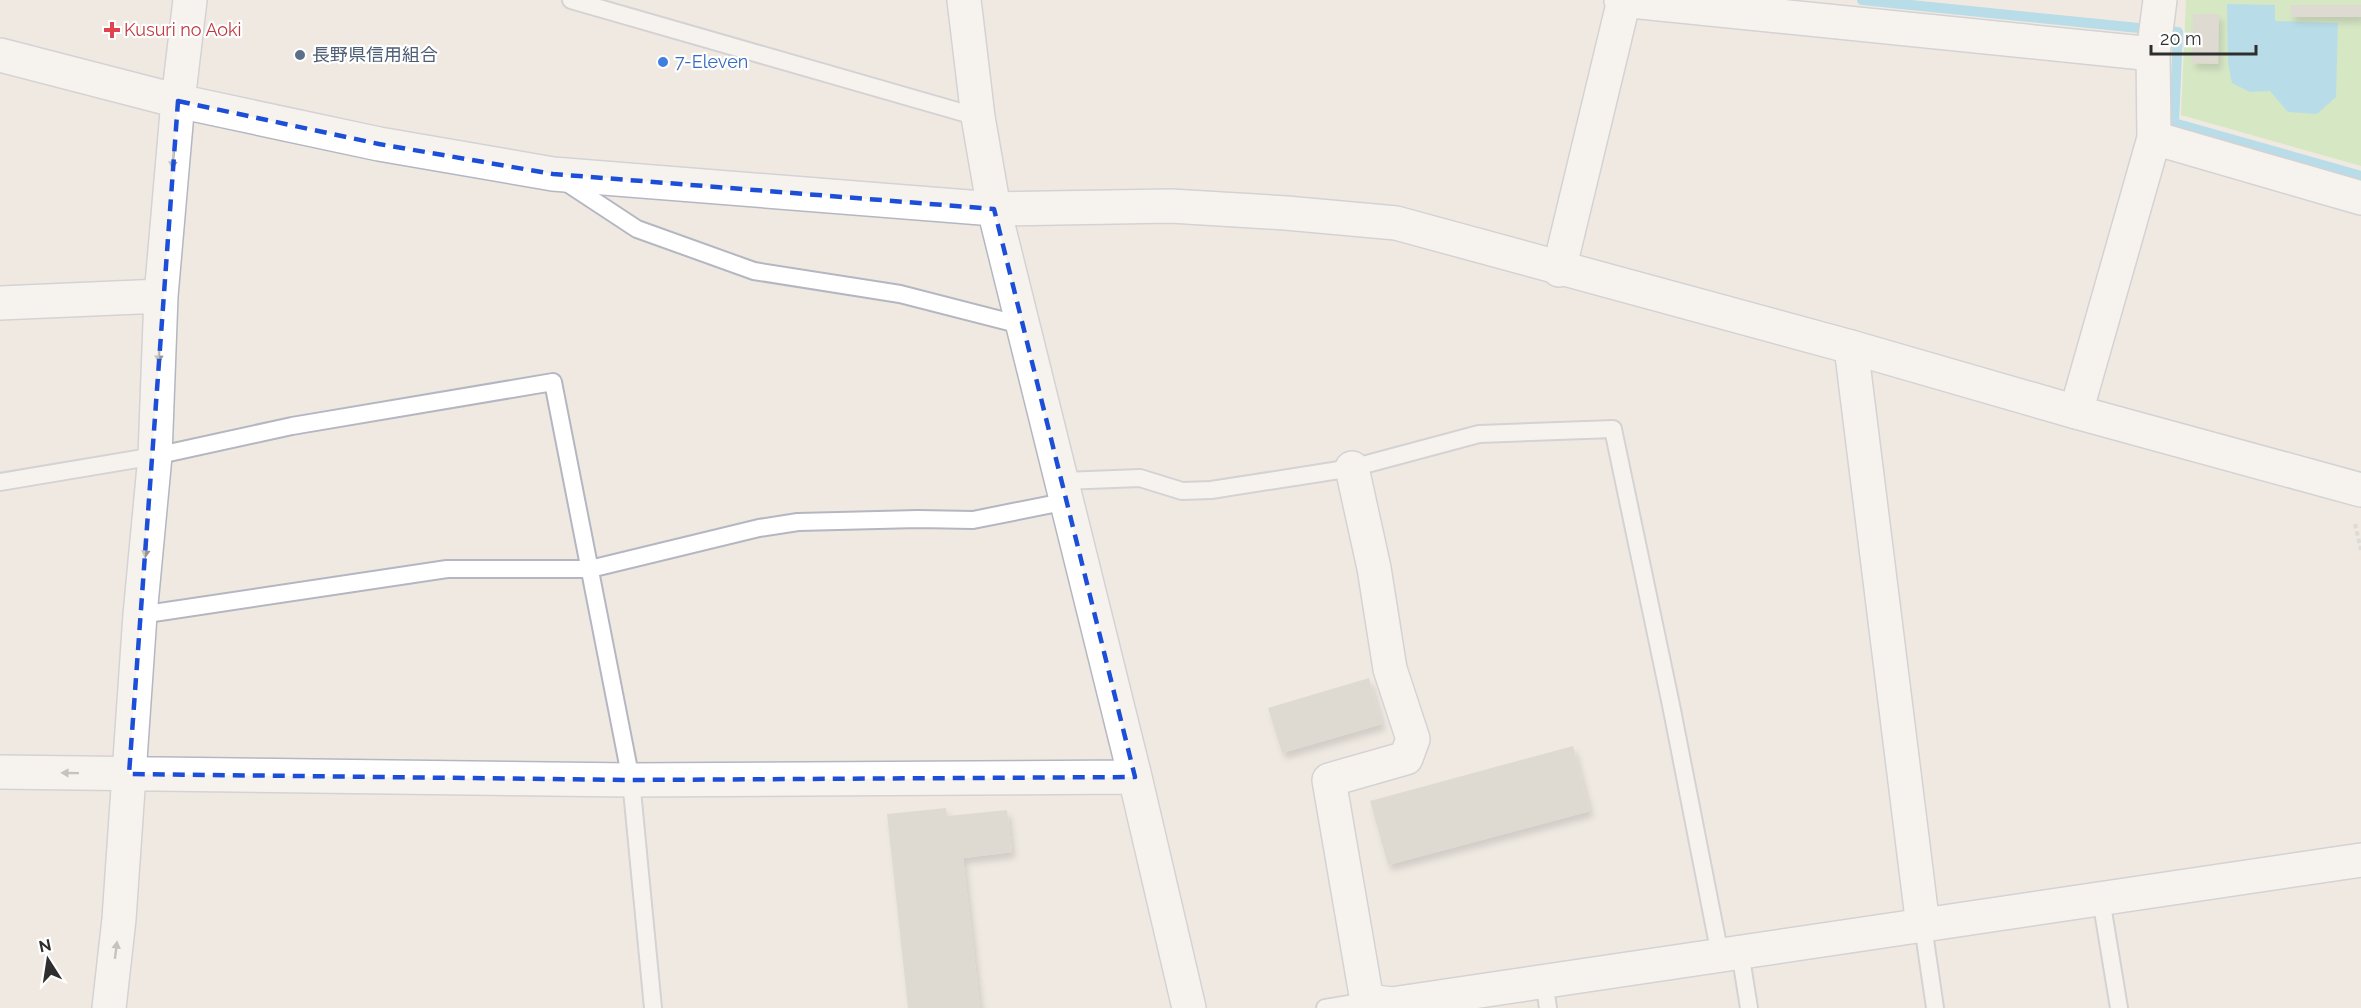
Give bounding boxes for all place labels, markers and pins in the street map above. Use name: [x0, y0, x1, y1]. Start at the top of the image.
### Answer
place label: Kusuri no Aoki: [124, 19, 241, 40]
marker: Kusuri no Aoki: [105, 23, 119, 37]
place label: 長野県信用組合: [312, 44, 438, 65]
marker: 長野県信用組合: [293, 48, 307, 62]
place label: 7-Eleven: [675, 51, 748, 72]
marker: 7-Eleven: [656, 55, 670, 69]

